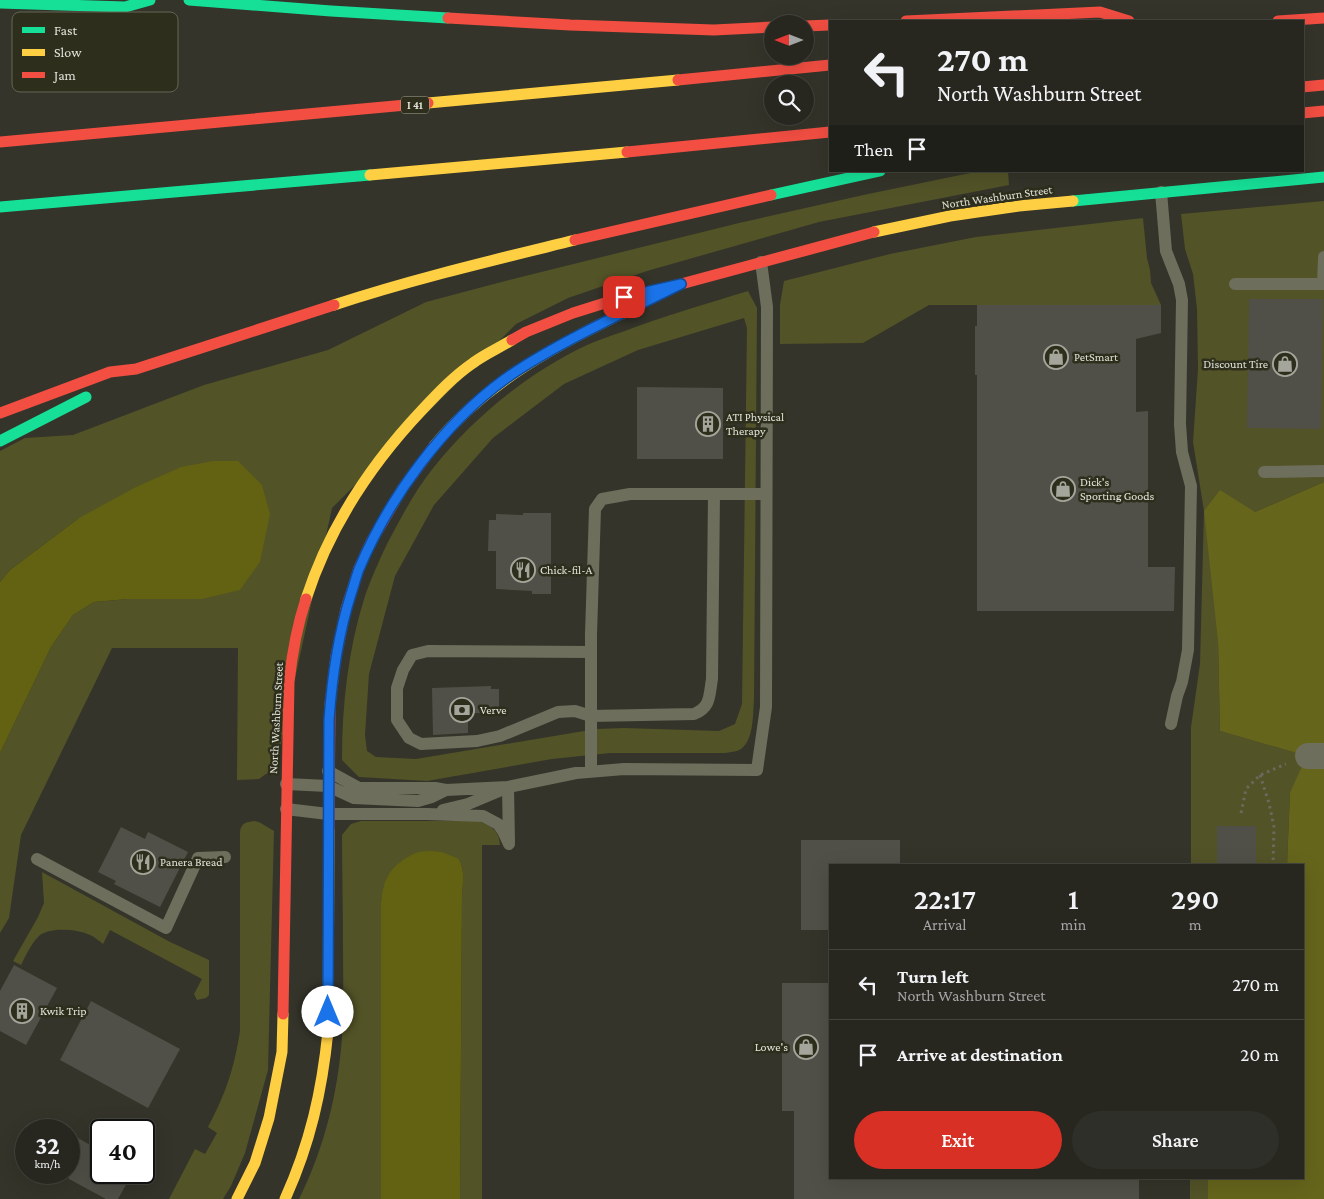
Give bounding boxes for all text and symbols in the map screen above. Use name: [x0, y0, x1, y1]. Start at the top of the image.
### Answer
legend: [12, 12, 178, 92]
north arrow: [764, 15, 814, 65]
map controls: [764, 15, 814, 125]
text: Fast: [54, 22, 78, 38]
icon: left: [854, 40, 919, 105]
text: 270 m: [937, 40, 1028, 79]
text: Slow: [54, 44, 82, 60]
text: Jam: [52, 67, 76, 83]
button: search: [764, 75, 814, 125]
text: North Washburn Street: [937, 81, 1141, 106]
road number: I 41: [401, 96, 429, 114]
icon: arrive: [903, 135, 931, 163]
text: Then: [854, 139, 893, 160]
street label: North Washburn Street: [941, 182, 1054, 212]
pin: [603, 276, 645, 318]
icon: arrive: [610, 283, 638, 311]
shop icon: PetSmart: [1043, 344, 1069, 370]
place label: PetSmart: [1074, 350, 1119, 364]
shop icon: Discount Tire: [1272, 351, 1298, 377]
place label: Discount Tire: [1203, 357, 1268, 371]
place label: ATI Physical Therapy: [726, 410, 784, 438]
building icon: ATI Physical Therapy: [695, 411, 721, 437]
place label: Dick's Sporting Goods: [1080, 475, 1155, 503]
shop icon: Dick's Sporting Goods: [1050, 476, 1076, 502]
restaurant icon: Chick-fil-A: [510, 557, 536, 583]
place label: Chick-fil-A: [540, 563, 593, 577]
street label: North Washburn Street: [266, 661, 286, 774]
bank icon: Verve: [449, 697, 475, 723]
place label: Verve: [480, 703, 507, 717]
restaurant icon: Panera Bread: [130, 849, 156, 875]
place label: Panera Bread: [160, 855, 223, 869]
text: 22:17: [914, 882, 976, 915]
text: 1: [1068, 882, 1079, 915]
text: 290: [1171, 882, 1219, 915]
text: Arrival: [923, 916, 967, 933]
text: min: [1061, 916, 1086, 933]
text: m: [1189, 916, 1202, 933]
text: Turn left: [897, 966, 969, 987]
icon: left: [854, 971, 882, 999]
text: 270 m: [1232, 974, 1279, 995]
position arrow: [301, 985, 353, 1037]
text: North Washburn Street: [897, 987, 1046, 1004]
building icon: Kwik Trip: [9, 998, 35, 1024]
place label: Kwik Trip: [40, 1004, 87, 1018]
shop icon: Lowe's: [793, 1034, 819, 1060]
place label: Lowe's: [755, 1040, 788, 1054]
icon: arrive: [854, 1041, 882, 1069]
text: Arrive at destination: [897, 1044, 1063, 1065]
text: 20 m: [1240, 1044, 1279, 1065]
button: Exit: [854, 1111, 1062, 1169]
button: Share: [1072, 1111, 1279, 1169]
speed limit sign: 40: [90, 1119, 155, 1184]
text: 32: [35, 1132, 60, 1159]
text: km/h: [35, 1157, 60, 1171]

